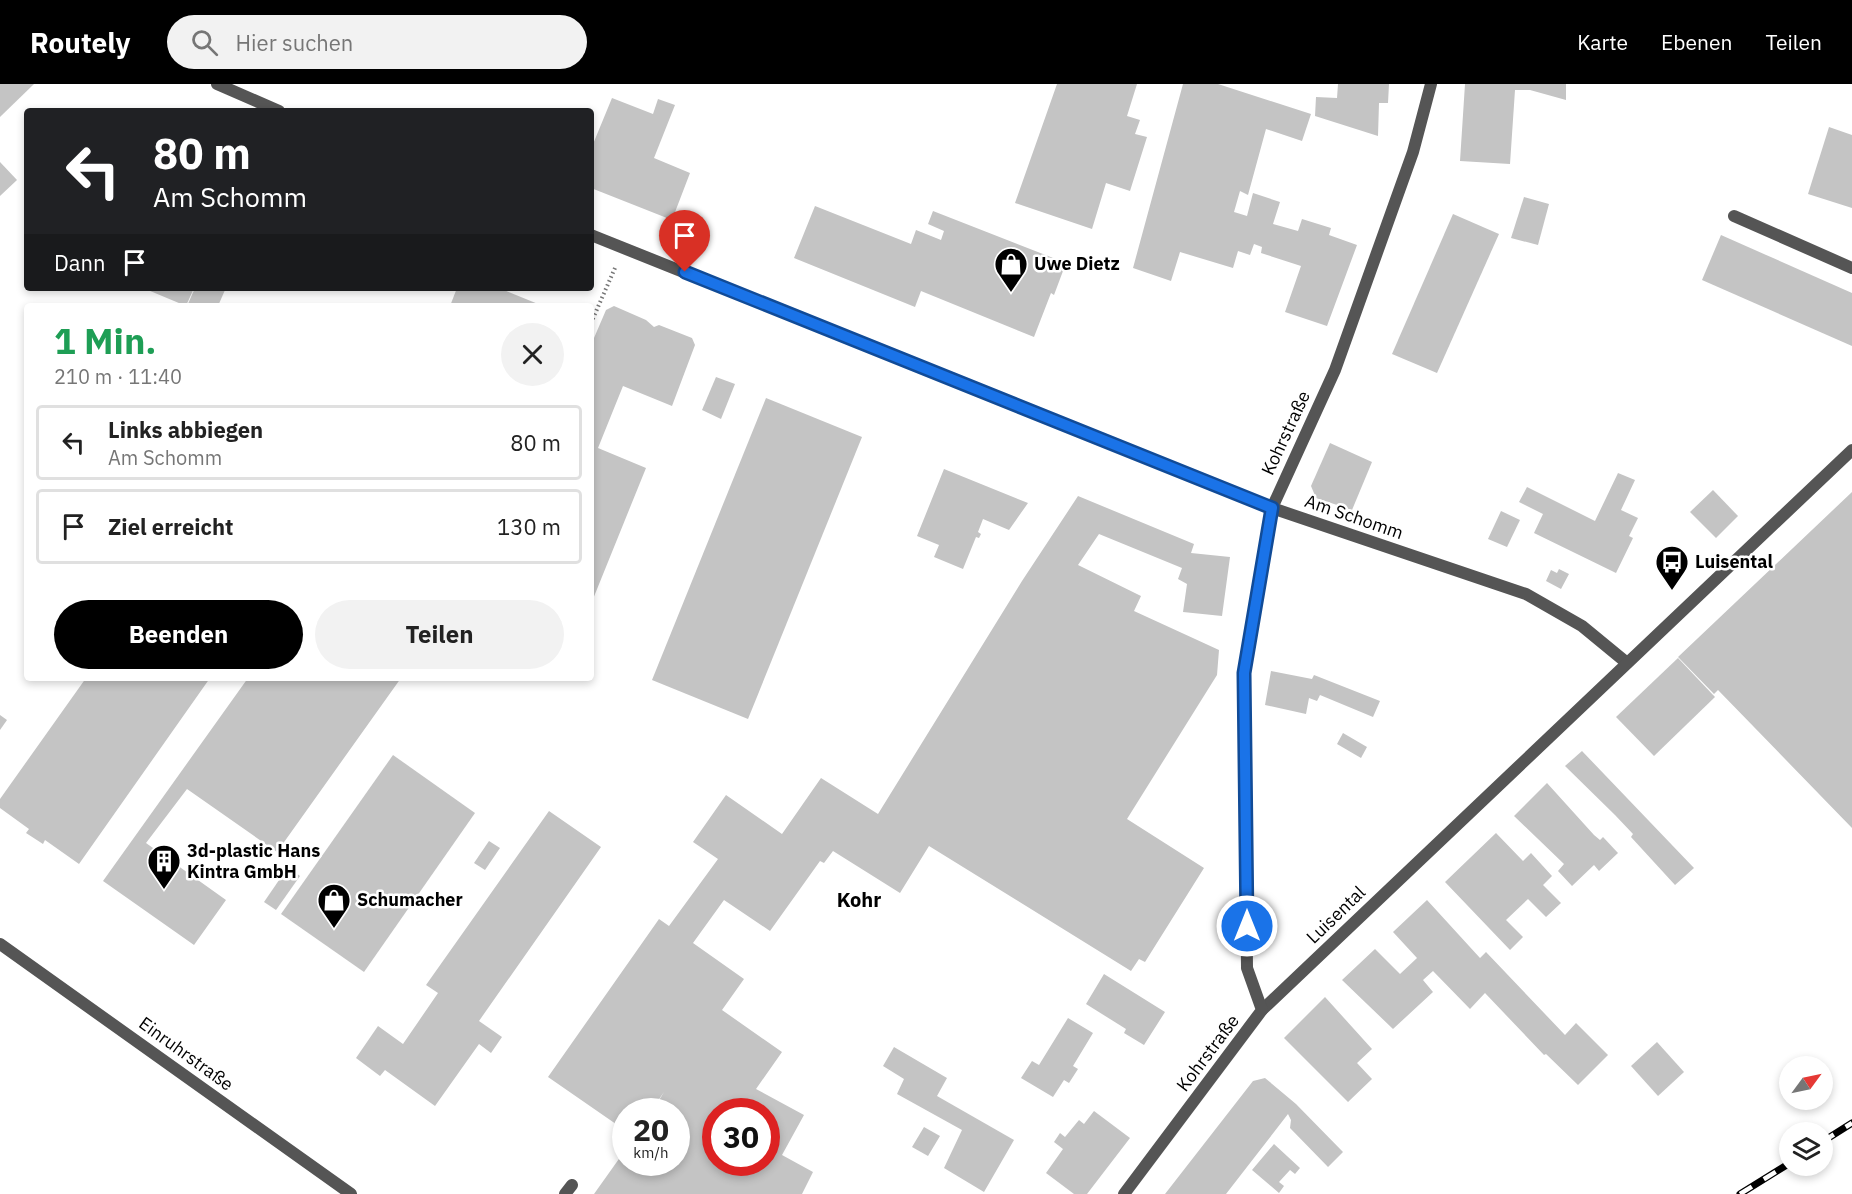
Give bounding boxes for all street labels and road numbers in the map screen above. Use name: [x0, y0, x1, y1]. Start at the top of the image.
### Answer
street label: Kohrstraße: [1256, 387, 1315, 479]
street label: Am Schomm: [1302, 489, 1406, 544]
street label: Luisental: [1301, 881, 1370, 948]
street label: Kohrstraße: [1171, 1010, 1244, 1096]
street label: Einruhrstraße: [134, 1012, 238, 1096]

